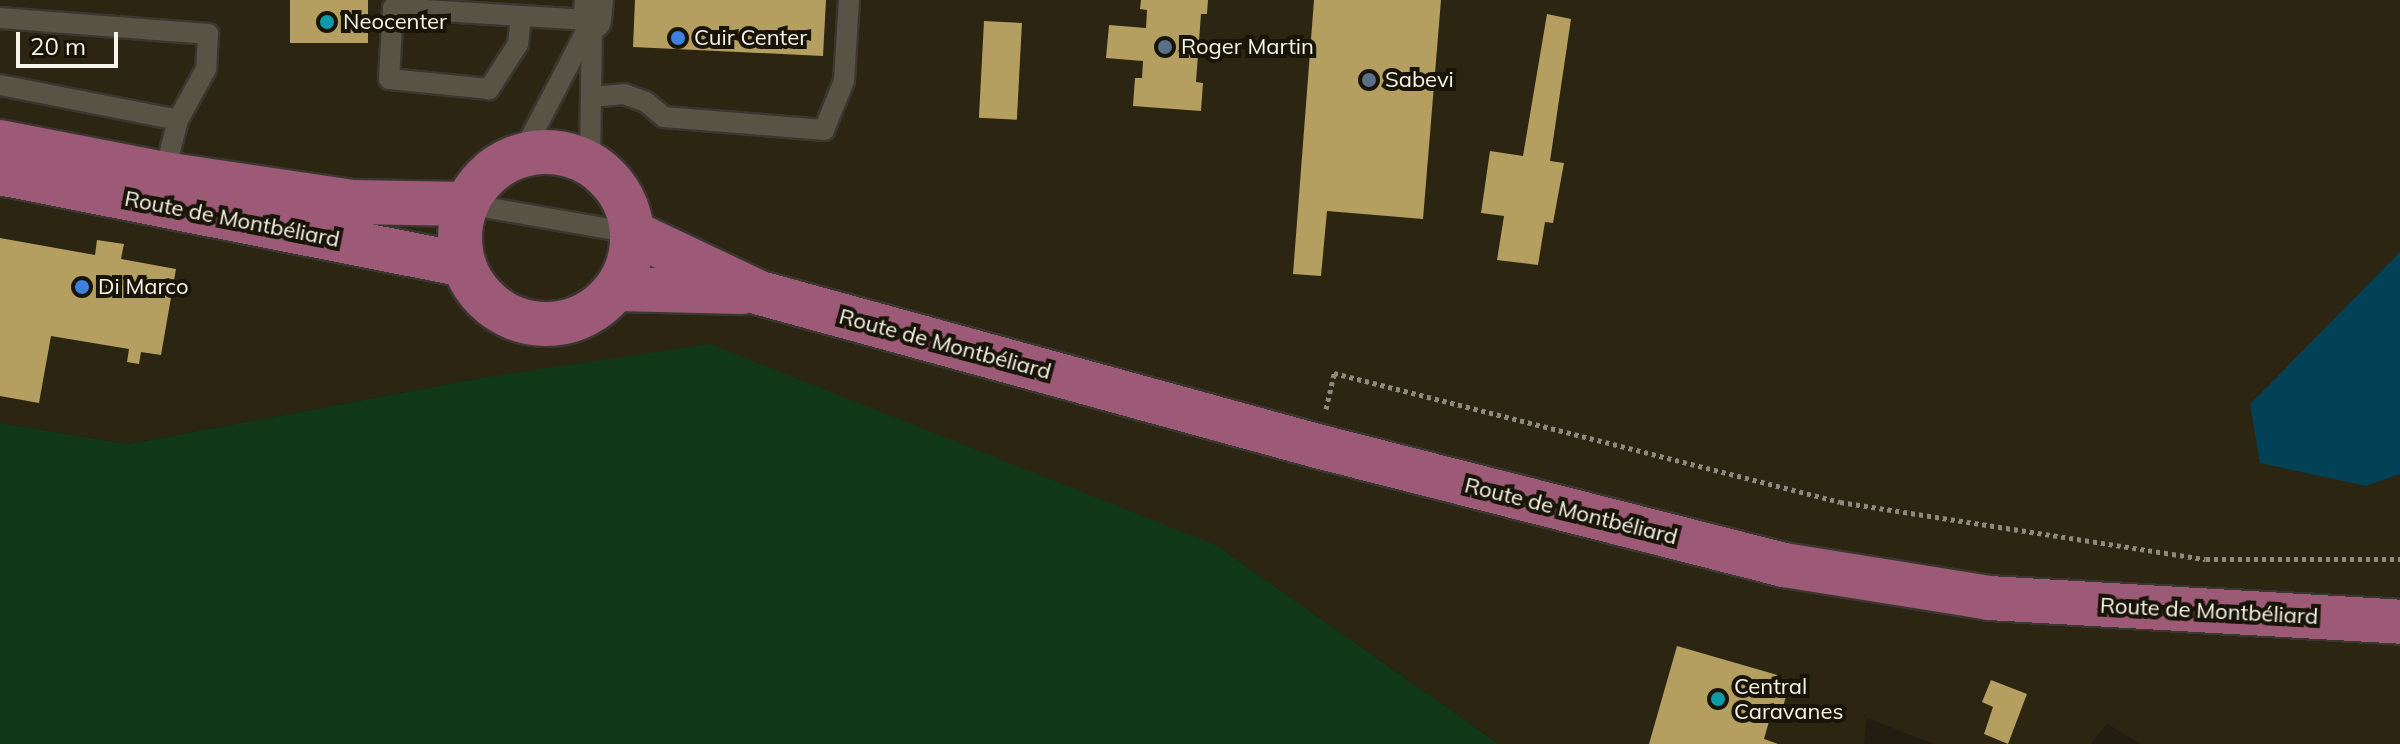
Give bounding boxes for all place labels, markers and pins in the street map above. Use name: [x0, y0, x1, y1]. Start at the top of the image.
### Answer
place label: Neocenter: [343, 9, 447, 35]
marker: Neocenter: [318, 13, 336, 31]
place label: Cuir Center: [694, 25, 807, 51]
marker: Cuir Center: [669, 29, 687, 47]
place label: Roger Martin: [1181, 34, 1314, 60]
marker: Roger Martin: [1156, 38, 1174, 56]
place label: Sabevi: [1385, 67, 1454, 93]
marker: Sabevi: [1360, 71, 1378, 89]
place label: Di Marco: [98, 274, 189, 300]
marker: Di Marco: [73, 278, 91, 296]
place label: Central Caravanes: [1734, 673, 1843, 724]
marker: Central Caravanes: [1709, 690, 1727, 708]

